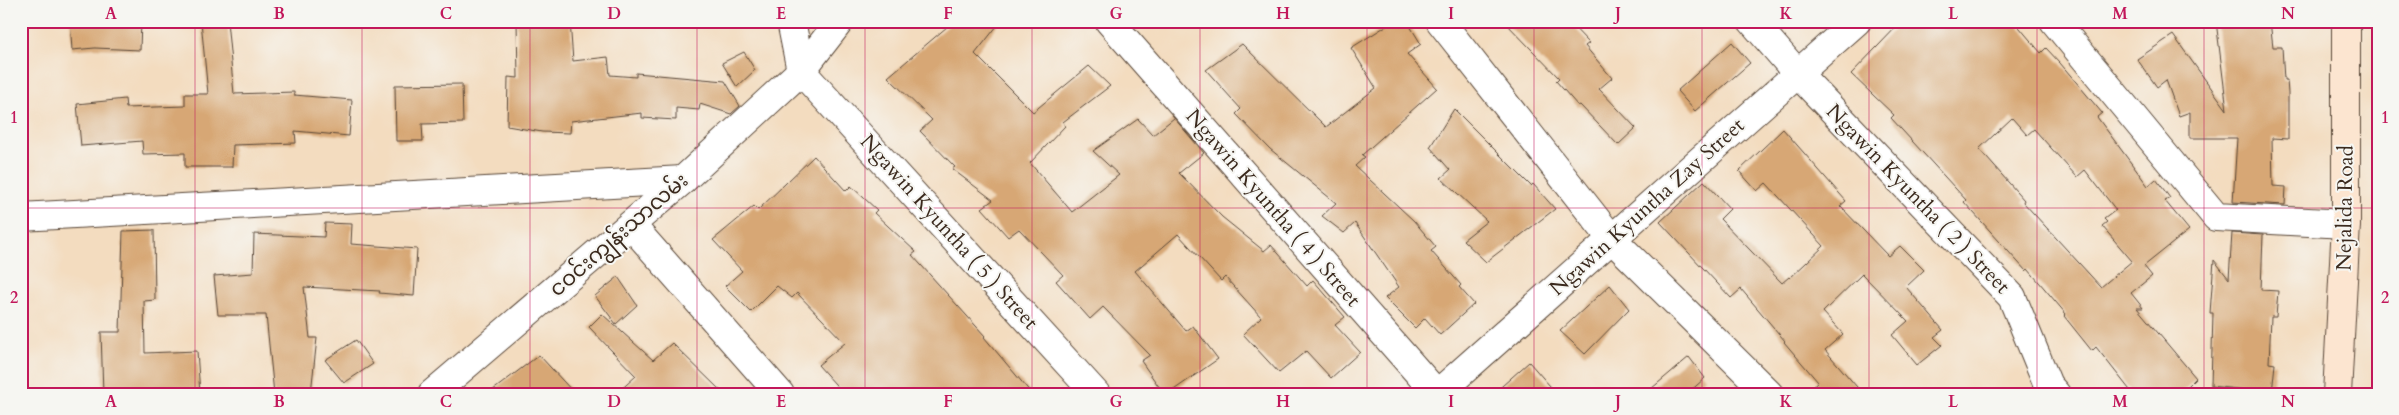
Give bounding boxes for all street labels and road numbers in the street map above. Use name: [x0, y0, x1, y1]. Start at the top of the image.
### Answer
street label: Ngawin Kyuntha ( 2 ) Street: [1819, 98, 2017, 301]
street label: Ngawin Kyuntha ( 4 ) Street: [1179, 103, 1367, 314]
street label: Ngawin Kyuntha Zay Street: [1543, 111, 1751, 303]
street label: Ngawin Kyuntha ( 5 ) Street: [853, 128, 1045, 336]
street label: Nejalida Road: [2329, 145, 2361, 271]
street label: ငဝင်းကျွန်းသာလမ်း: [542, 165, 697, 306]

